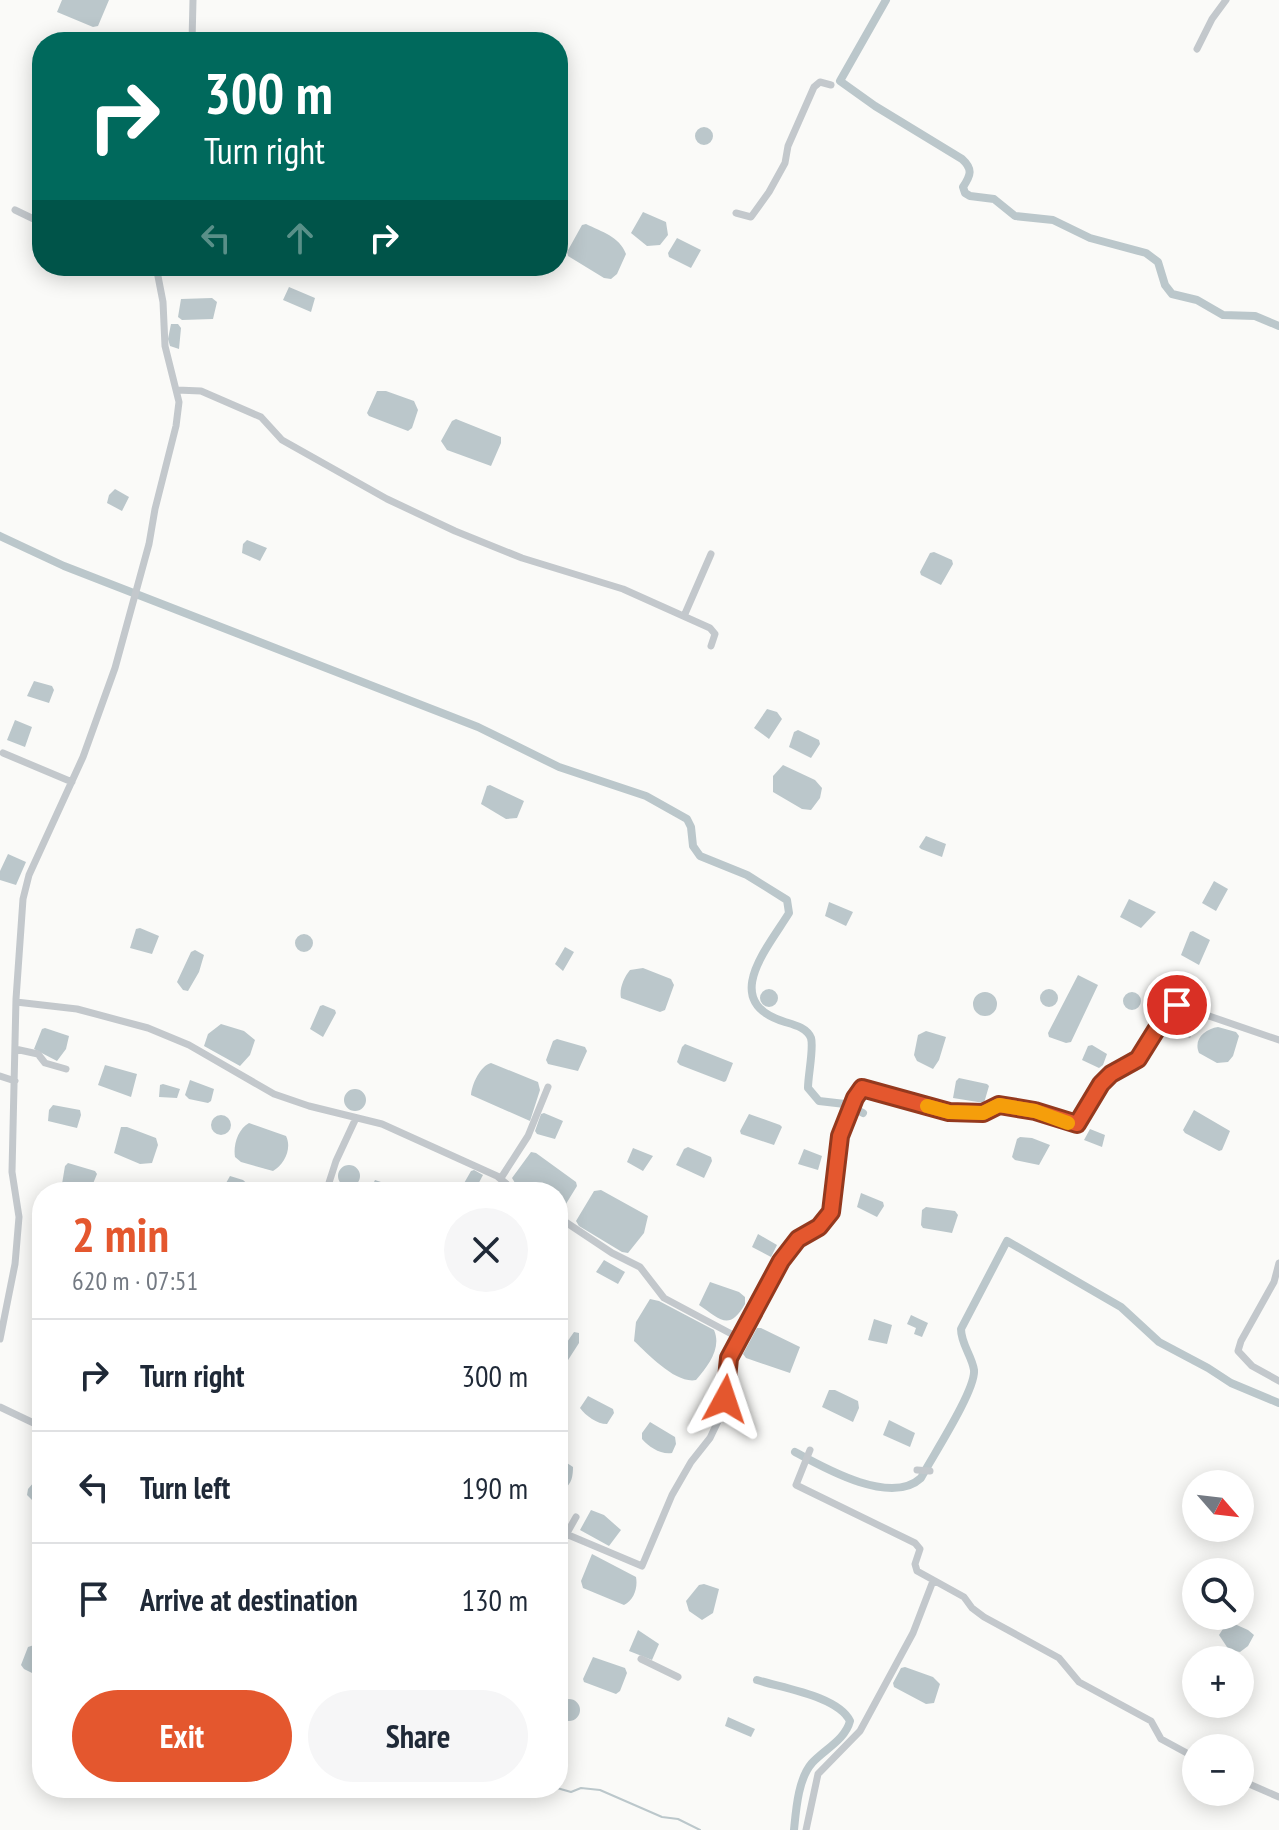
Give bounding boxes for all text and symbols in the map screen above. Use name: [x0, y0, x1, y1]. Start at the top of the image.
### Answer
text: 300 m: [204, 57, 333, 129]
icon: right: [72, 64, 176, 168]
text: Turn right: [204, 127, 325, 174]
icon: left: [194, 216, 238, 260]
icon: ahead: [278, 216, 322, 260]
icon: right: [362, 216, 406, 260]
pin: [1143, 971, 1211, 1039]
icon: arrive: [1155, 983, 1199, 1027]
text: 2 min: [72, 1203, 169, 1265]
button: close: [444, 1208, 528, 1292]
text: 620 m · 07:51: [72, 1264, 198, 1297]
icon: right: [72, 1353, 116, 1397]
text: Turn right: [140, 1356, 244, 1395]
text: 300 m: [462, 1356, 528, 1395]
position arrow: [683, 1357, 767, 1441]
icon: left: [72, 1465, 116, 1509]
text: Turn left: [140, 1468, 230, 1507]
text: 190 m: [462, 1468, 528, 1507]
north arrow: [1182, 1470, 1254, 1542]
map controls: [1182, 1470, 1254, 1806]
button: search: [1182, 1558, 1254, 1630]
icon: arrive: [72, 1577, 116, 1621]
text: Arrive at destination: [140, 1580, 358, 1619]
text: 130 m: [462, 1580, 528, 1619]
button: +: [1182, 1646, 1254, 1718]
button: Exit: [72, 1690, 292, 1782]
button: Share: [308, 1690, 528, 1782]
button: −: [1182, 1734, 1254, 1806]

